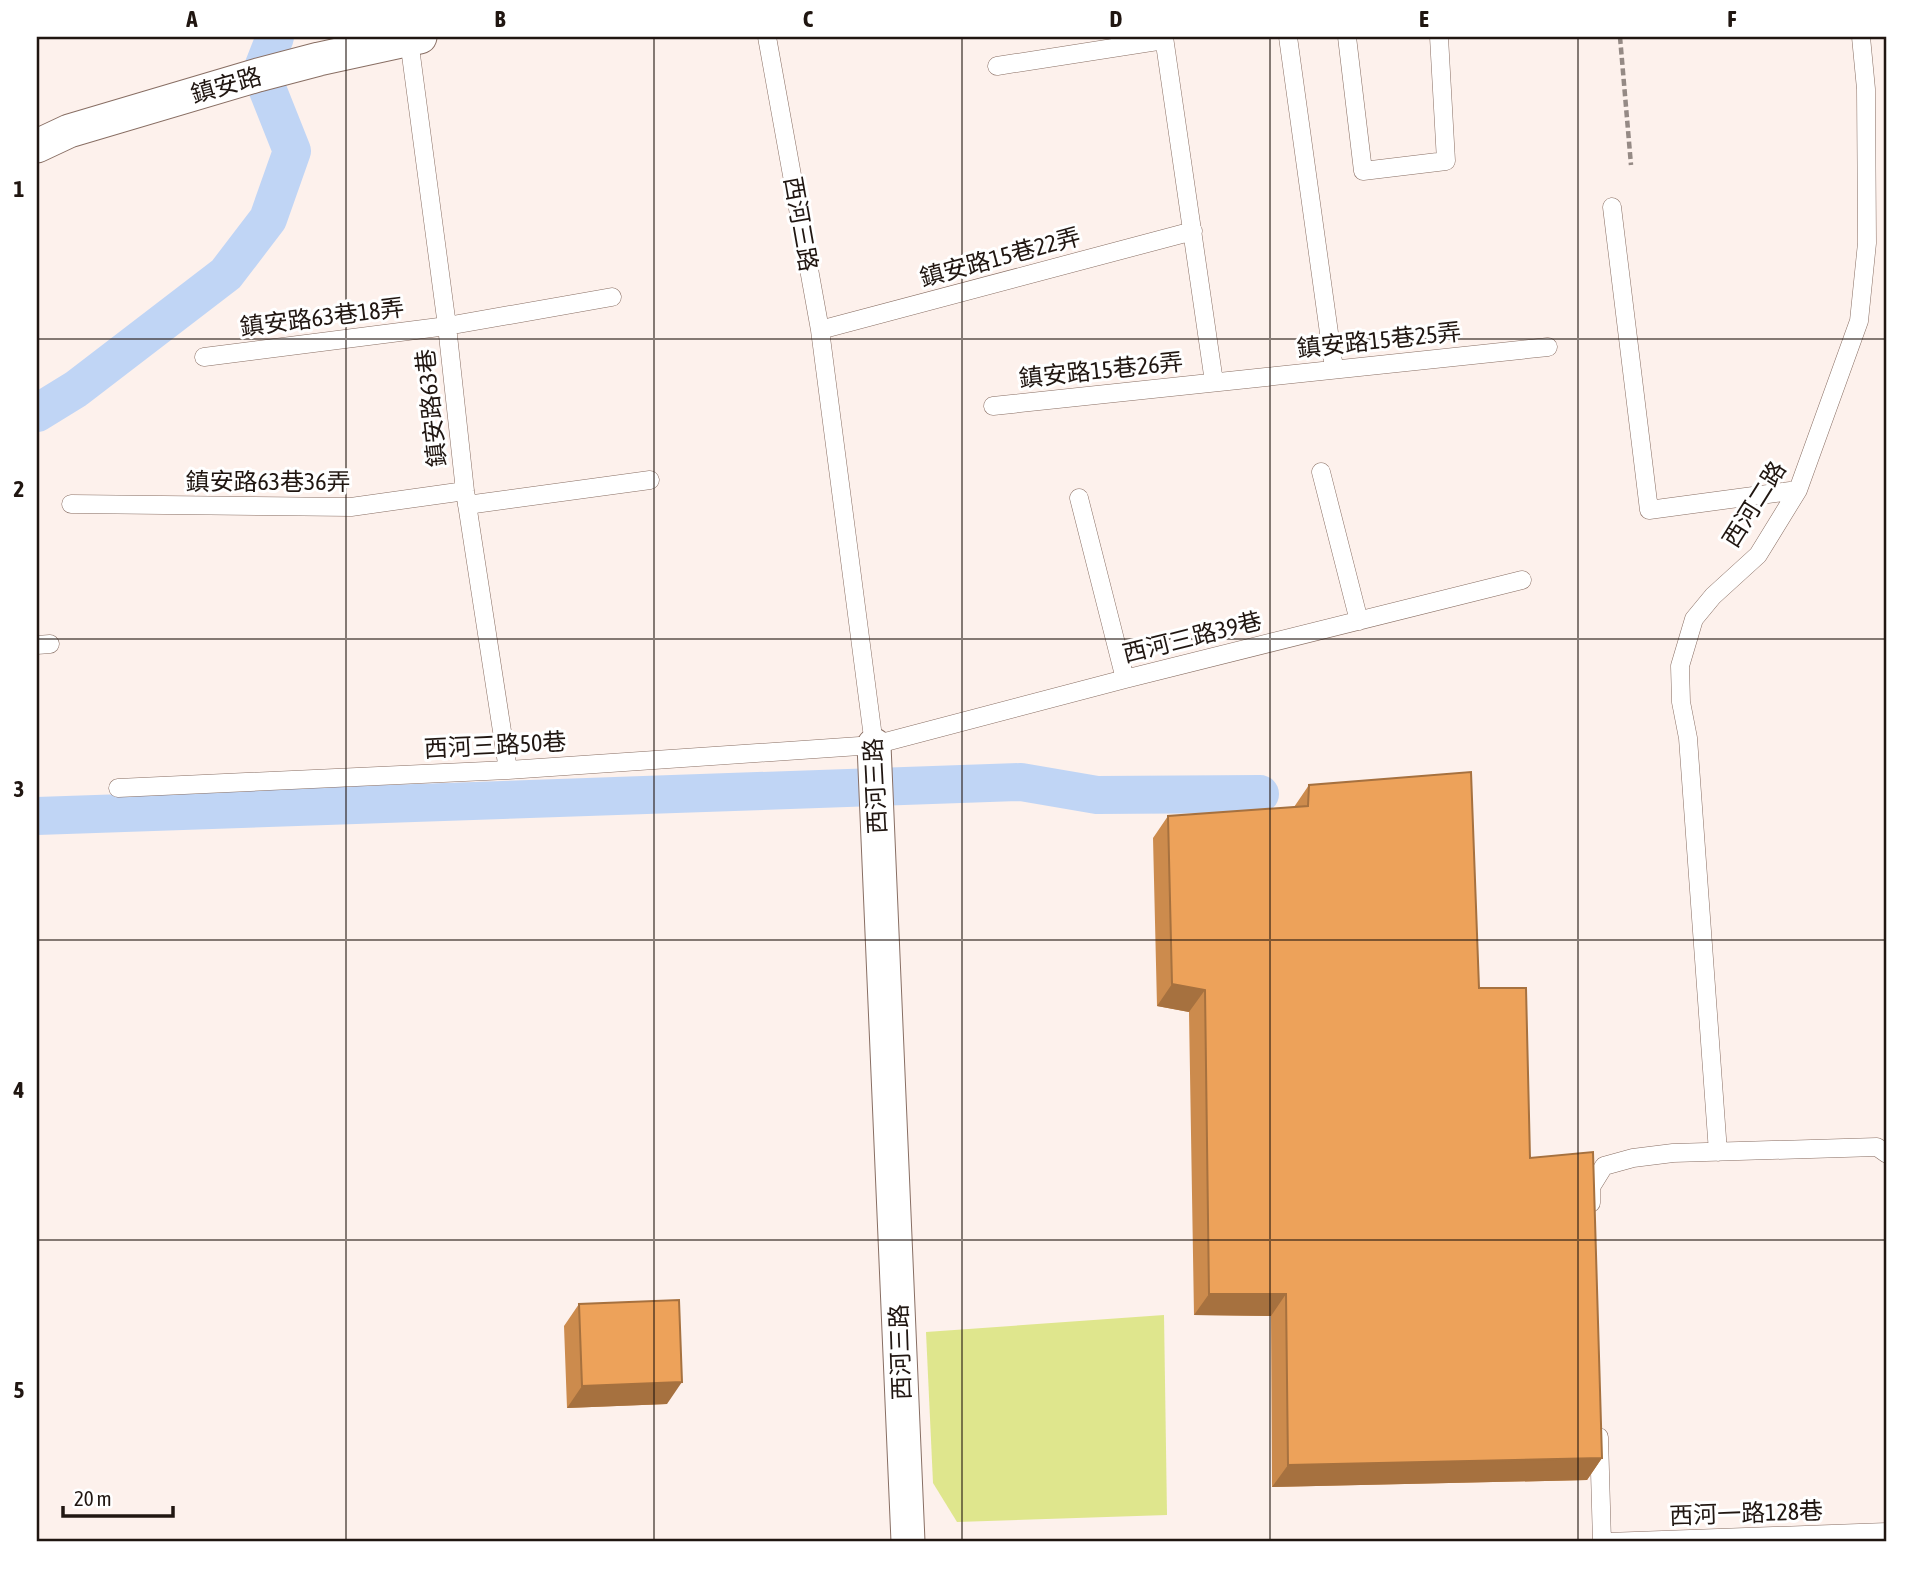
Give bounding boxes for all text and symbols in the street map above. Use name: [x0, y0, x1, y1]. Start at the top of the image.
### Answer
text: A: [185, 6, 198, 32]
text: B: [495, 6, 506, 32]
text: C: [803, 6, 814, 32]
text: D: [1110, 6, 1123, 32]
text: E: [1419, 6, 1429, 32]
text: F: [1727, 6, 1737, 32]
street label: 鎮安路: [188, 62, 264, 108]
street label: 西河三路: [779, 174, 823, 274]
text: 1: [14, 176, 25, 202]
street label: 鎮安路15巷22弄: [917, 223, 1083, 291]
street label: 鎮安路63巷18弄: [238, 294, 406, 340]
street label: 鎮安路15巷25弄: [1295, 318, 1463, 362]
street label: 鎮安路63巷: [411, 348, 451, 468]
street label: 鎮安路15巷26弄: [1017, 348, 1185, 392]
street label: 西河二路: [1717, 456, 1791, 552]
street label: 鎮安路63巷36弄: [185, 468, 351, 495]
text: 2: [14, 476, 24, 502]
street label: 西河三路39巷: [1120, 607, 1264, 667]
street label: 西河三路50巷: [423, 728, 567, 762]
street label: 西河三路: [859, 737, 891, 835]
text: 3: [14, 776, 24, 802]
text: 4: [13, 1077, 25, 1103]
street label: 西河三路: [885, 1304, 915, 1400]
text: 5: [14, 1377, 25, 1403]
scale bar: [63, 1474, 173, 1518]
text: 20 m: [74, 1486, 112, 1510]
street label: 西河一路128巷: [1669, 1497, 1823, 1529]

